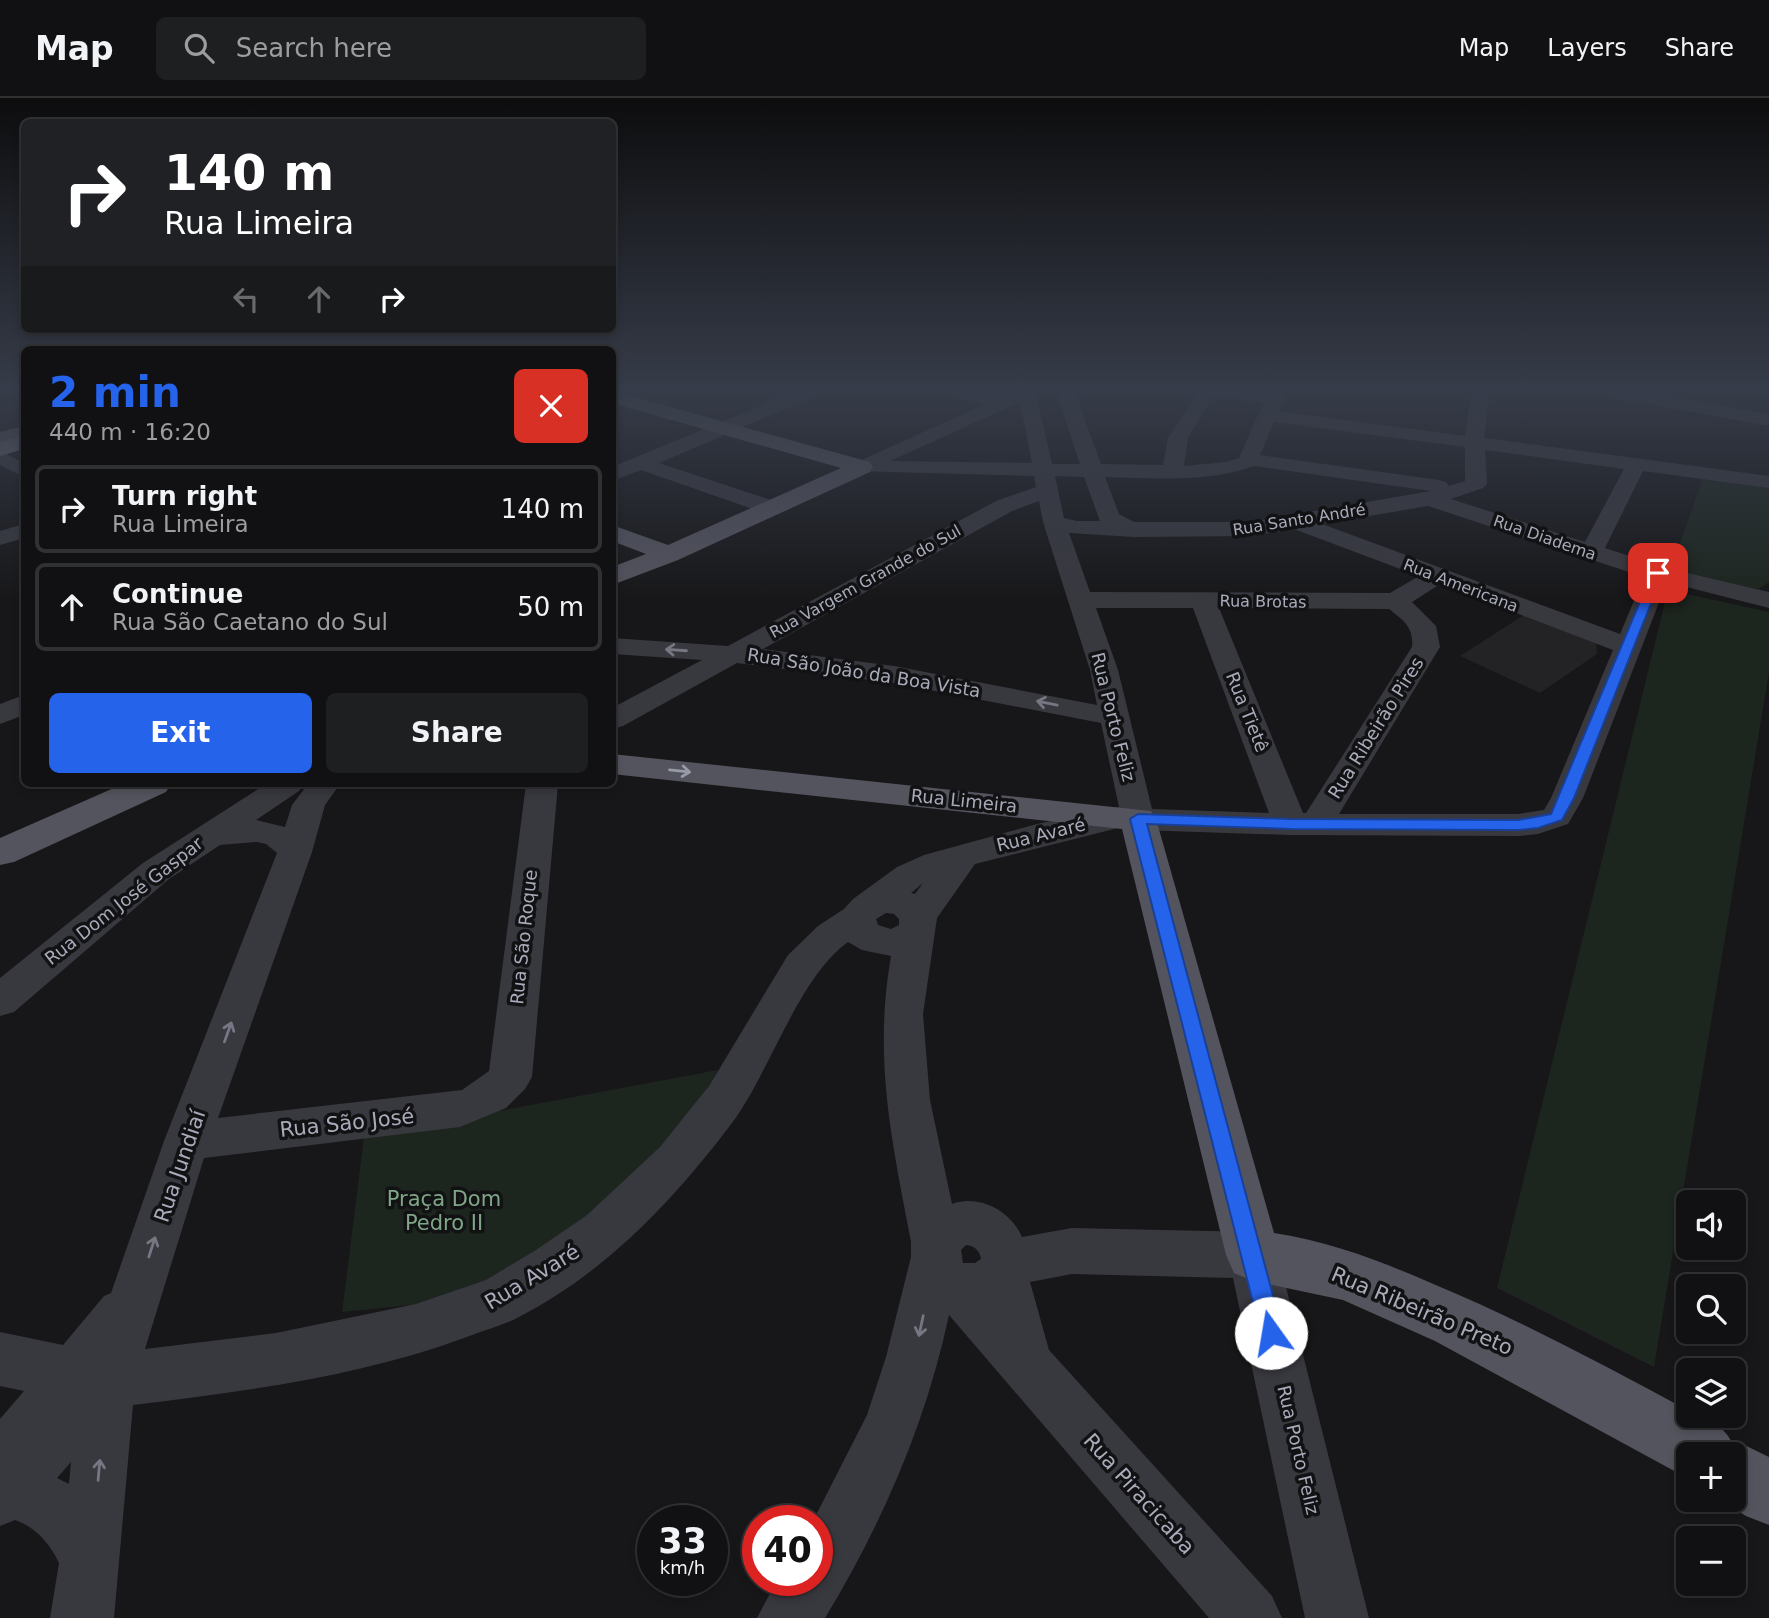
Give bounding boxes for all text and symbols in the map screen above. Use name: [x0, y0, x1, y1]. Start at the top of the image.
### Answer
search box: [156, 17, 646, 80]
text: Map: [35, 29, 114, 68]
icon: search: [180, 29, 218, 67]
text: Search here: [236, 33, 392, 63]
text: Map: [1459, 34, 1509, 62]
text: Layers: [1547, 34, 1627, 62]
text: Share: [1665, 34, 1734, 62]
text: 140 m: [164, 145, 334, 202]
icon: right: [49, 147, 140, 238]
text: Rua Limeira: [164, 204, 354, 242]
icon: left: [227, 280, 265, 318]
icon: ahead: [300, 280, 338, 318]
icon: right: [373, 280, 411, 318]
text: 2 min: [49, 368, 181, 417]
button: close: [514, 369, 588, 443]
text: 440 m · 16:20: [49, 419, 211, 445]
text: Turn right: [112, 481, 257, 511]
icon: right: [53, 490, 91, 528]
text: 140 m: [501, 494, 584, 524]
street label: Rua Santo André: [1231, 500, 1367, 539]
text: Rua Limeira: [112, 511, 249, 537]
street label: Rua Diadema: [1491, 511, 1599, 564]
street label: Rua Vargem Grande do Sul: [766, 521, 964, 642]
pin: [1628, 543, 1688, 603]
icon: arrive: [1639, 554, 1677, 592]
street label: Rua Americana: [1401, 555, 1521, 616]
text: Continue: [112, 579, 243, 609]
icon: ahead: [53, 588, 91, 626]
street label: Rua Brotas: [1219, 591, 1307, 612]
text: 50 m: [517, 592, 584, 622]
text: Rua São Caetano do Sul: [112, 609, 388, 635]
one-way arrow: [666, 643, 688, 656]
street label: Rua São João da Boa Vista: [746, 644, 982, 701]
street label: Rua Porto Feliz: [1087, 650, 1140, 784]
street label: Rua Ribeirão Pires: [1323, 653, 1428, 802]
street label: Rua Tietê: [1222, 669, 1273, 755]
button: Exit: [49, 693, 312, 773]
button: Share: [326, 693, 588, 773]
one-way arrow: [1036, 696, 1059, 710]
one-way arrow: [669, 765, 691, 778]
street label: Rua Limeira: [910, 784, 1018, 817]
street label: Rua Avaré: [994, 813, 1088, 856]
street label: Rua Dom José Gaspar: [41, 832, 207, 969]
street label: Rua São Roque: [506, 868, 541, 1006]
one-way arrow: [222, 1022, 235, 1044]
street label: Rua São José: [279, 1104, 415, 1142]
street label: Rua Jundiaí: [150, 1106, 211, 1225]
park label: Praça Dom Pedro II: [387, 1187, 501, 1235]
map controls: [1676, 1190, 1746, 1596]
button: sound: [1676, 1190, 1746, 1260]
one-way arrow: [147, 1236, 159, 1258]
street label: Rua Avaré: [480, 1239, 584, 1315]
street label: Rua Ribeirão Preto: [1328, 1262, 1516, 1360]
button: search: [1676, 1274, 1746, 1344]
position arrow: [1234, 1296, 1308, 1370]
one-way arrow: [913, 1314, 927, 1337]
button: layers: [1676, 1358, 1746, 1428]
street label: Rua Porto Feliz: [1273, 1383, 1324, 1517]
street label: Rua Piracicaba: [1079, 1429, 1199, 1559]
button: +: [1676, 1442, 1746, 1512]
one-way arrow: [93, 1460, 106, 1482]
speed limit sign: 40: [742, 1505, 833, 1596]
text: 33: [658, 1521, 707, 1561]
button: −: [1676, 1526, 1746, 1596]
text: km/h: [660, 1557, 705, 1578]

